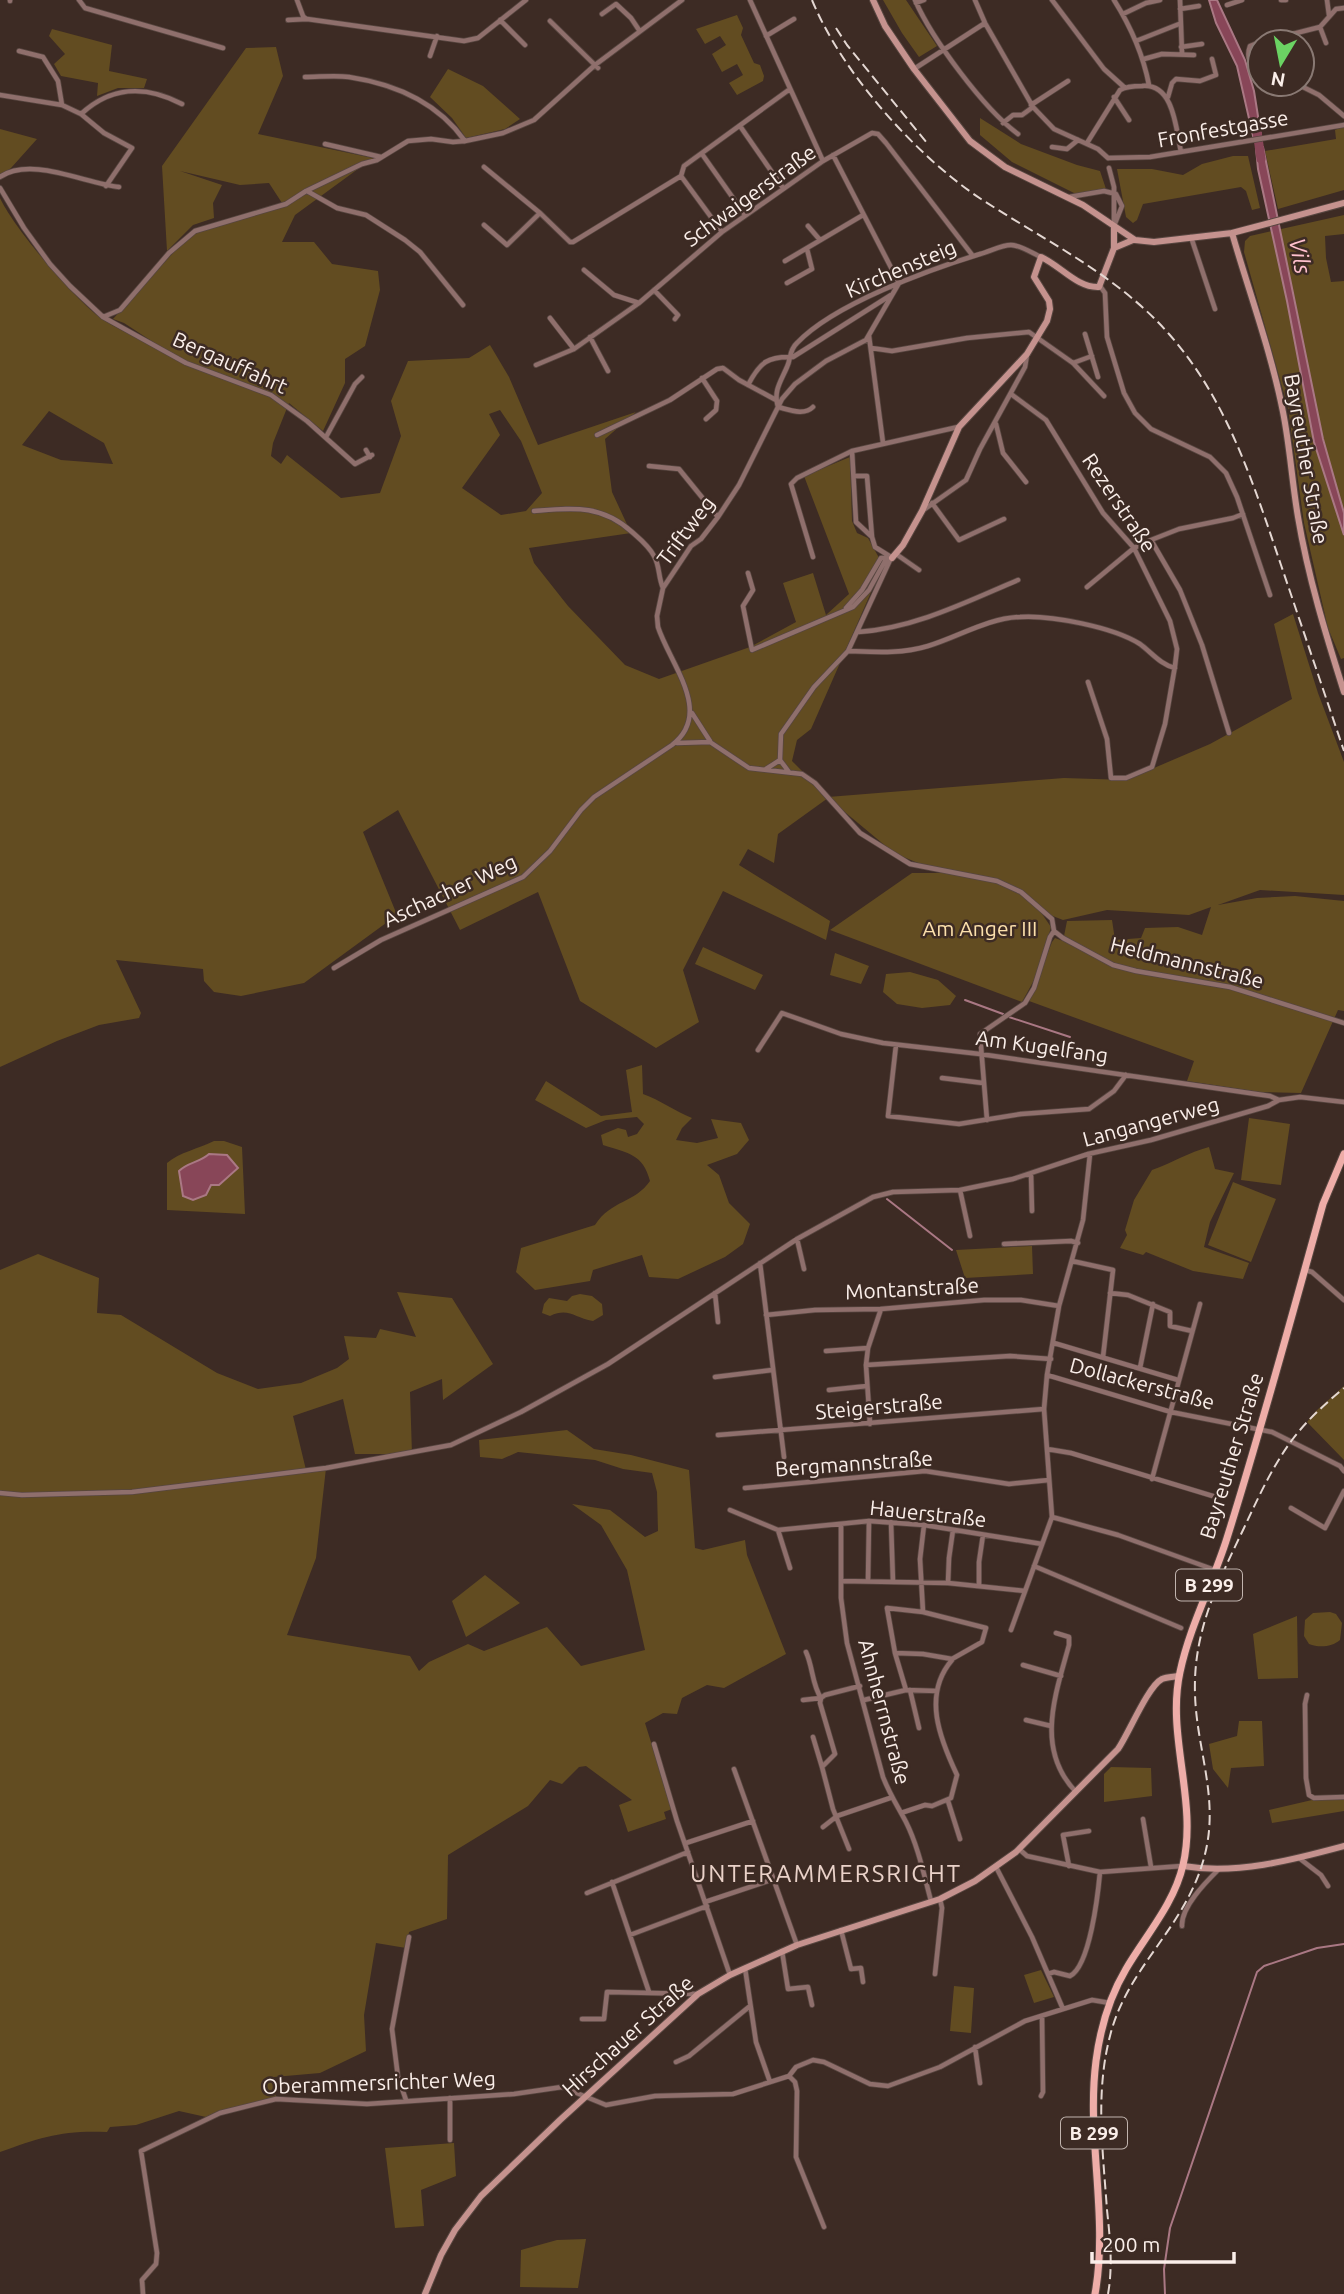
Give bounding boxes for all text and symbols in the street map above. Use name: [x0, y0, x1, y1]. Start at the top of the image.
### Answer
north arrow: [1246, 28, 1316, 98]
text: N: [1269, 68, 1287, 92]
street label: Fronfestgasse: [1155, 105, 1290, 151]
street label: Schwaigerstraße: [679, 139, 820, 251]
street label: Kirchensteig: [842, 234, 959, 302]
water label: Vils: [1285, 236, 1316, 276]
street label: Bergauffahrt: [169, 326, 291, 398]
street label: Bayreuther Straße: [1280, 372, 1334, 546]
street label: Rezerstraße: [1078, 448, 1162, 556]
street label: Triftweg: [651, 491, 719, 570]
street label: Aschacher Weg: [379, 849, 520, 932]
park label: Am Anger III: [923, 916, 1037, 940]
street label: Heldmannstraße: [1108, 931, 1266, 993]
street label: Am Kugelfang: [974, 1025, 1110, 1067]
street label: Langangerweg: [1080, 1091, 1222, 1151]
street label: Montanstraße: [844, 1273, 979, 1303]
street label: Dollackerstraße: [1067, 1352, 1217, 1414]
street label: Bayreuther Straße: [1194, 1370, 1268, 1542]
street label: Steigerstraße: [814, 1388, 944, 1424]
street label: Bergmannstraße: [774, 1446, 934, 1480]
street label: Hauerstraße: [869, 1495, 988, 1531]
road number: B 299: [1176, 1569, 1242, 1600]
street label: Ahnherrnstraße: [854, 1636, 916, 1787]
district label: UNTERAMMERSRICHT: [690, 1860, 962, 1887]
street label: Hirschauer Straße: [557, 1970, 698, 2100]
street label: Oberammersrichter Weg: [262, 2066, 496, 2098]
road number: B 299: [1061, 2118, 1127, 2148]
scale bar: [1092, 2220, 1234, 2264]
text: 200 m: [1102, 2232, 1160, 2256]

